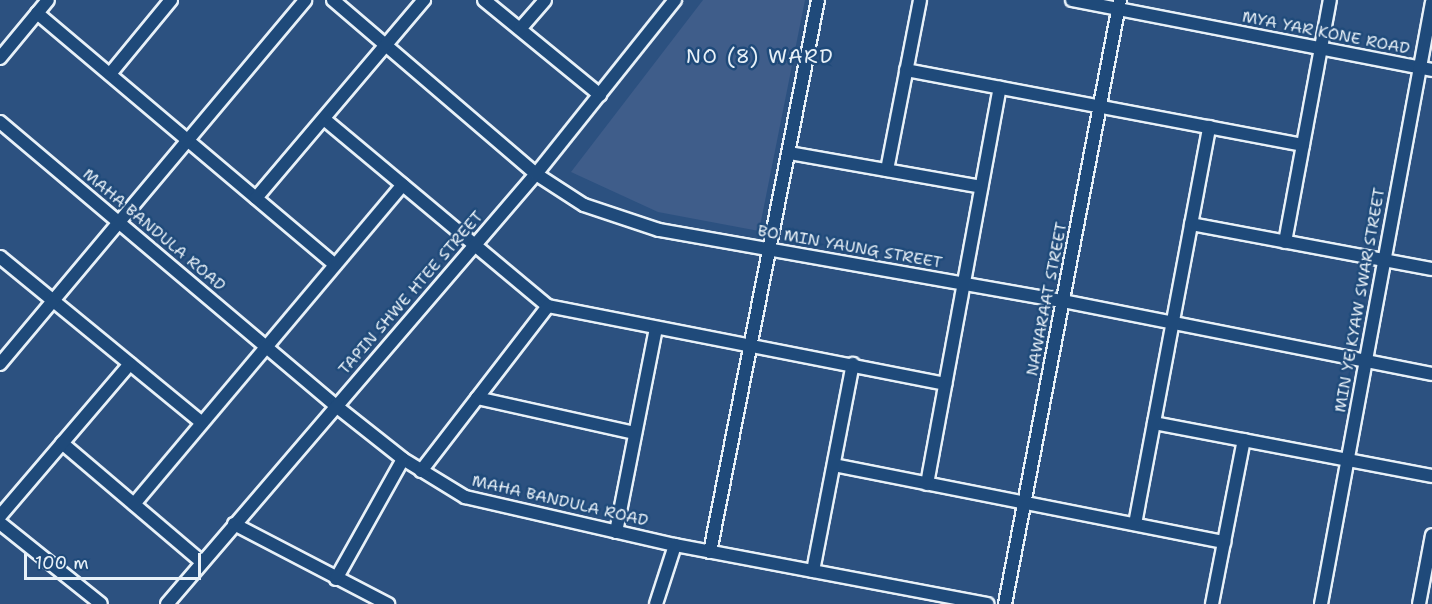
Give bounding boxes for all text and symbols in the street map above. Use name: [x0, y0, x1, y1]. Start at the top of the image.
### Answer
street label: MYA YAR KONE ROAD: [1241, 7, 1411, 59]
district label: NO (8) WARD: [686, 44, 834, 68]
street label: MAHA BANDULA ROAD: [79, 165, 229, 295]
street label: MIN YE KYAW SWAR STREET: [1331, 186, 1389, 414]
street label: TAPIN SHWE HTEE STREET: [335, 207, 487, 379]
street label: NAWARAAT STREET: [1023, 220, 1071, 378]
street label: BO MIN YAUNG STREET: [756, 221, 944, 273]
street label: MAHA BANDULA ROAD: [470, 471, 650, 531]
scale bar: [27, 541, 204, 579]
text: 100 m: [35, 551, 89, 575]

